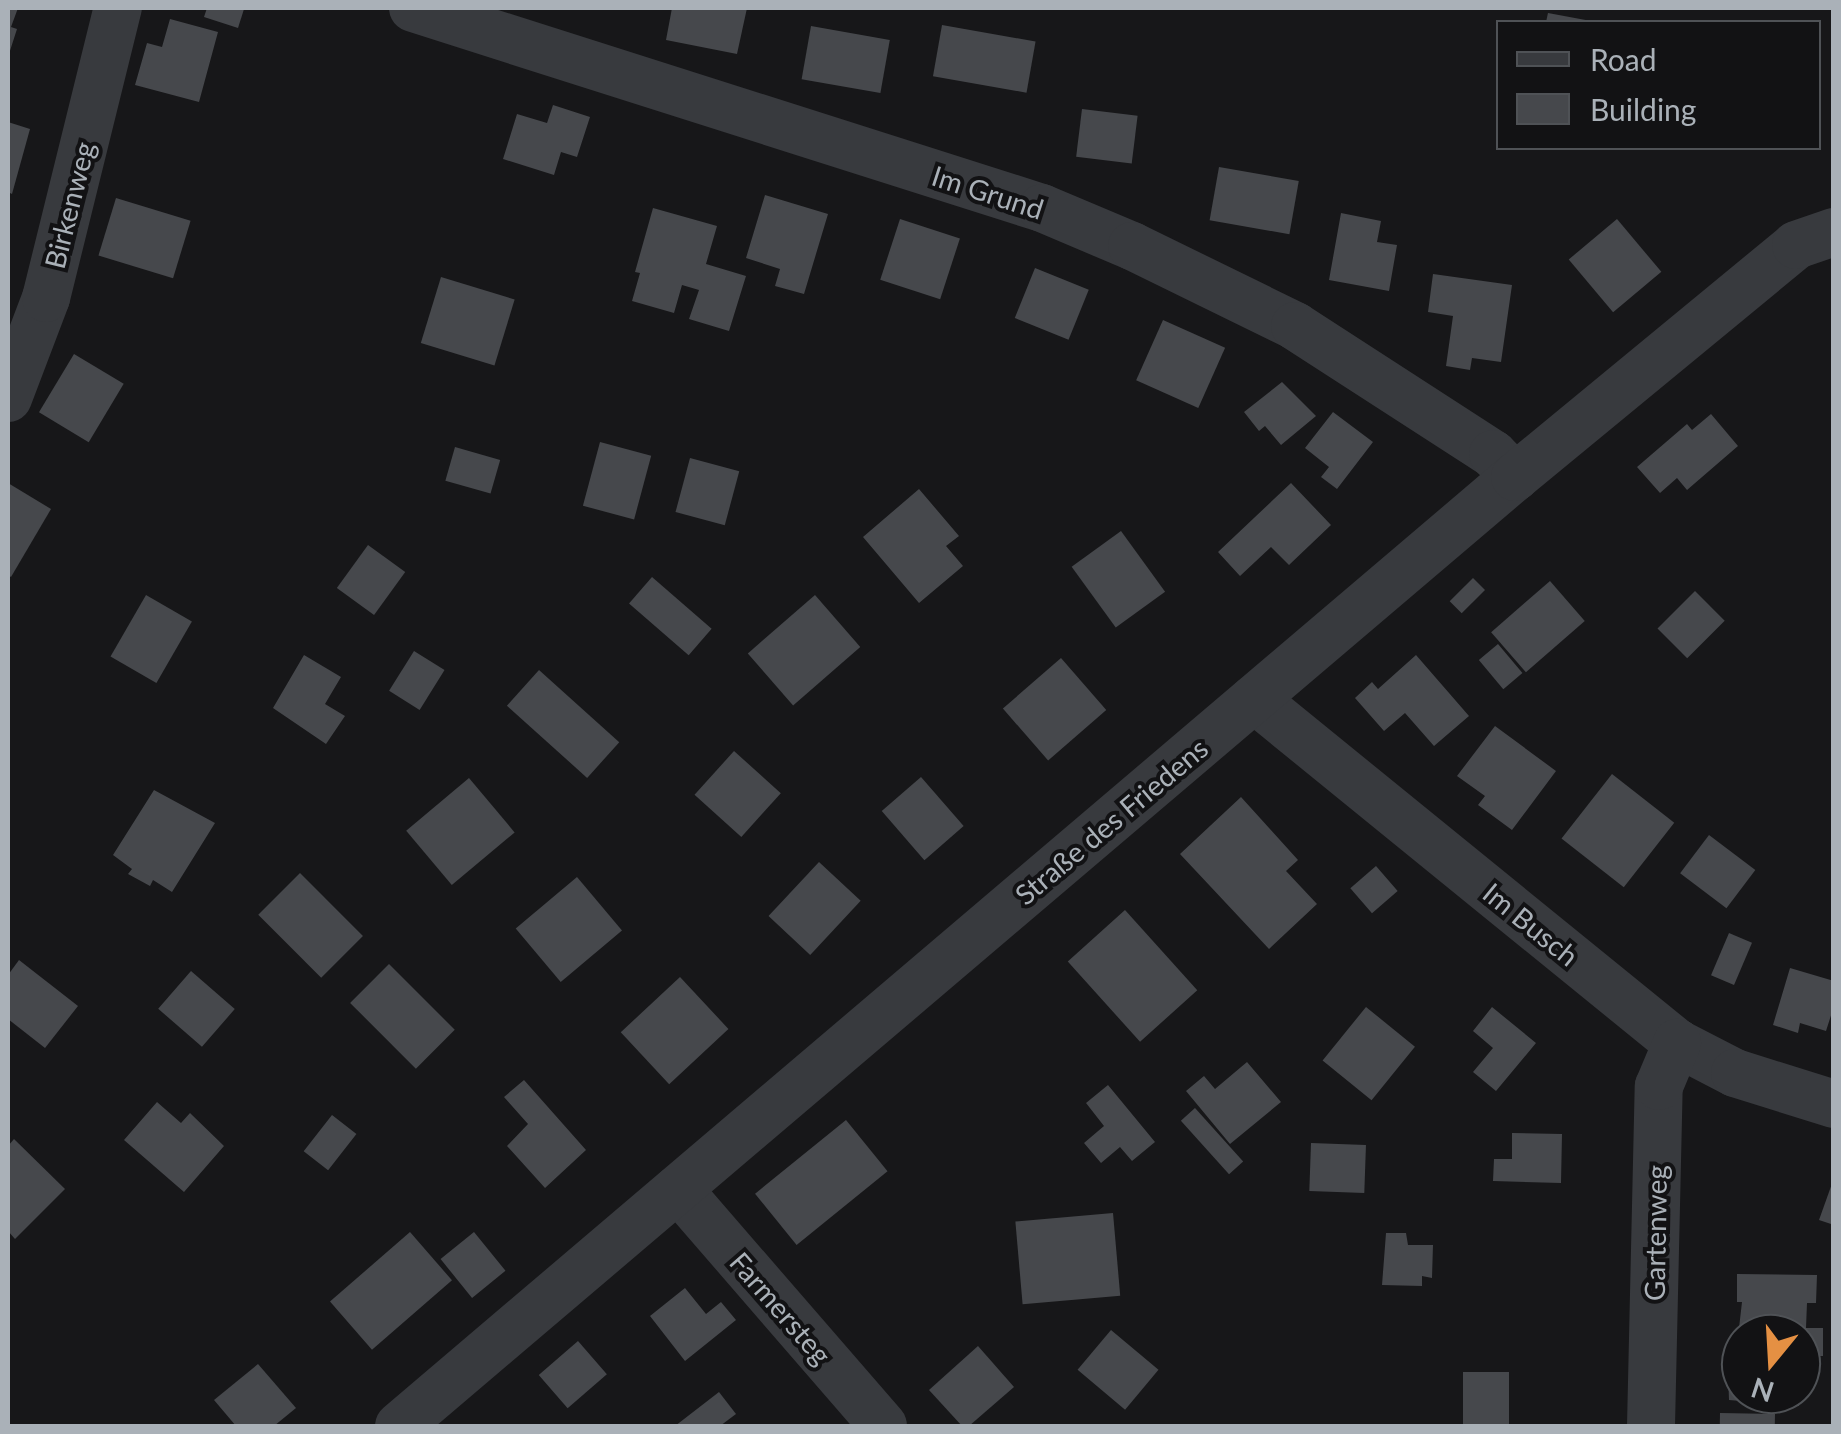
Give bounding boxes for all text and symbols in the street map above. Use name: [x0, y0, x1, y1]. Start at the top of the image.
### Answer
legend: [1496, 20, 1821, 150]
text: Road: [1590, 41, 1657, 77]
text: Building: [1590, 91, 1696, 127]
street label: Birkenweg: [37, 138, 101, 272]
street label: Im Grund: [928, 158, 1048, 226]
street label: Straße des Friedens: [1008, 731, 1214, 911]
street label: Im Busch: [1477, 876, 1585, 972]
street label: Gartenweg: [1637, 1165, 1673, 1301]
street label: Farmersteg: [723, 1245, 839, 1371]
north arrow: [1721, 1314, 1821, 1414]
text: N: [1747, 1371, 1778, 1410]

